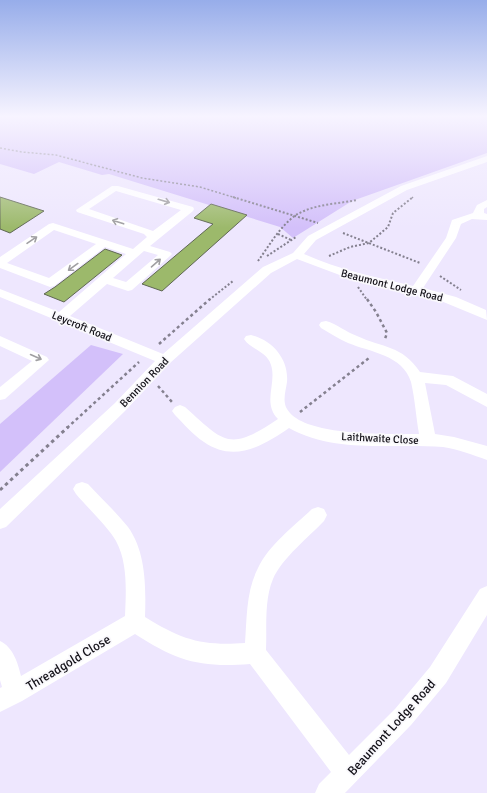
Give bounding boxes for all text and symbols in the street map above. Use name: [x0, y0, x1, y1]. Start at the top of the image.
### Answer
one-way arrow: [157, 198, 170, 206]
one-way arrow: [112, 218, 125, 225]
one-way arrow: [26, 236, 37, 244]
one-way arrow: [151, 258, 162, 267]
one-way arrow: [67, 262, 78, 271]
street label: Beaumont Lodge Road: [339, 267, 444, 305]
street label: Leycroft Road: [50, 309, 114, 344]
one-way arrow: [29, 354, 41, 361]
street label: Bennion Road: [117, 354, 172, 410]
street label: Laithwaite Close: [341, 430, 419, 447]
street label: Threadgold Close: [23, 631, 114, 694]
street label: Beaumont Lodge Road: [344, 676, 439, 779]

